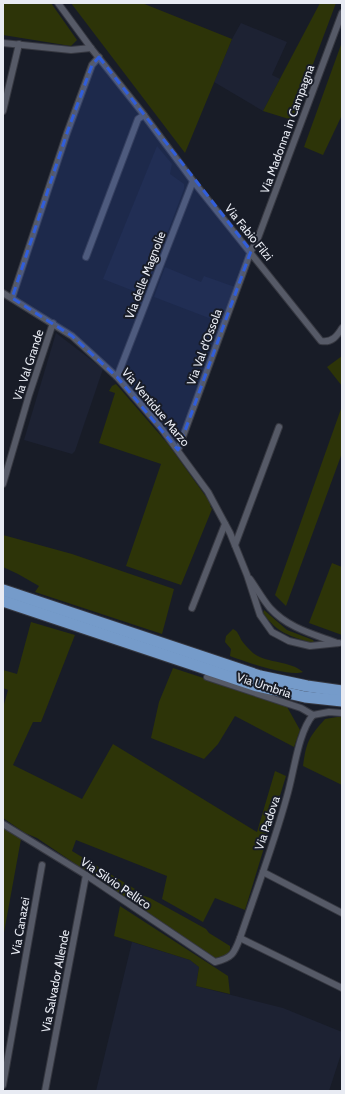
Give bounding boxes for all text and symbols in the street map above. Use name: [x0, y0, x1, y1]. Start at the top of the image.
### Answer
street label: Via Madonna in Campagna: [257, 62, 317, 195]
street label: Via Fabio Filzi: [222, 201, 276, 263]
street label: Via delle Magnolie: [121, 229, 169, 321]
street label: Via Val d'Ossola: [183, 307, 225, 387]
street label: Via Val Grande: [9, 328, 47, 402]
street label: Via Ventidue Marzo: [119, 365, 193, 450]
street label: Via Umbria: [235, 669, 293, 701]
street label: Via Padova: [251, 794, 283, 852]
street label: Via Silvio Pellico: [78, 854, 154, 912]
street label: Via Canazei: [8, 896, 32, 956]
street label: Via Salvador Allende: [38, 928, 72, 1034]

